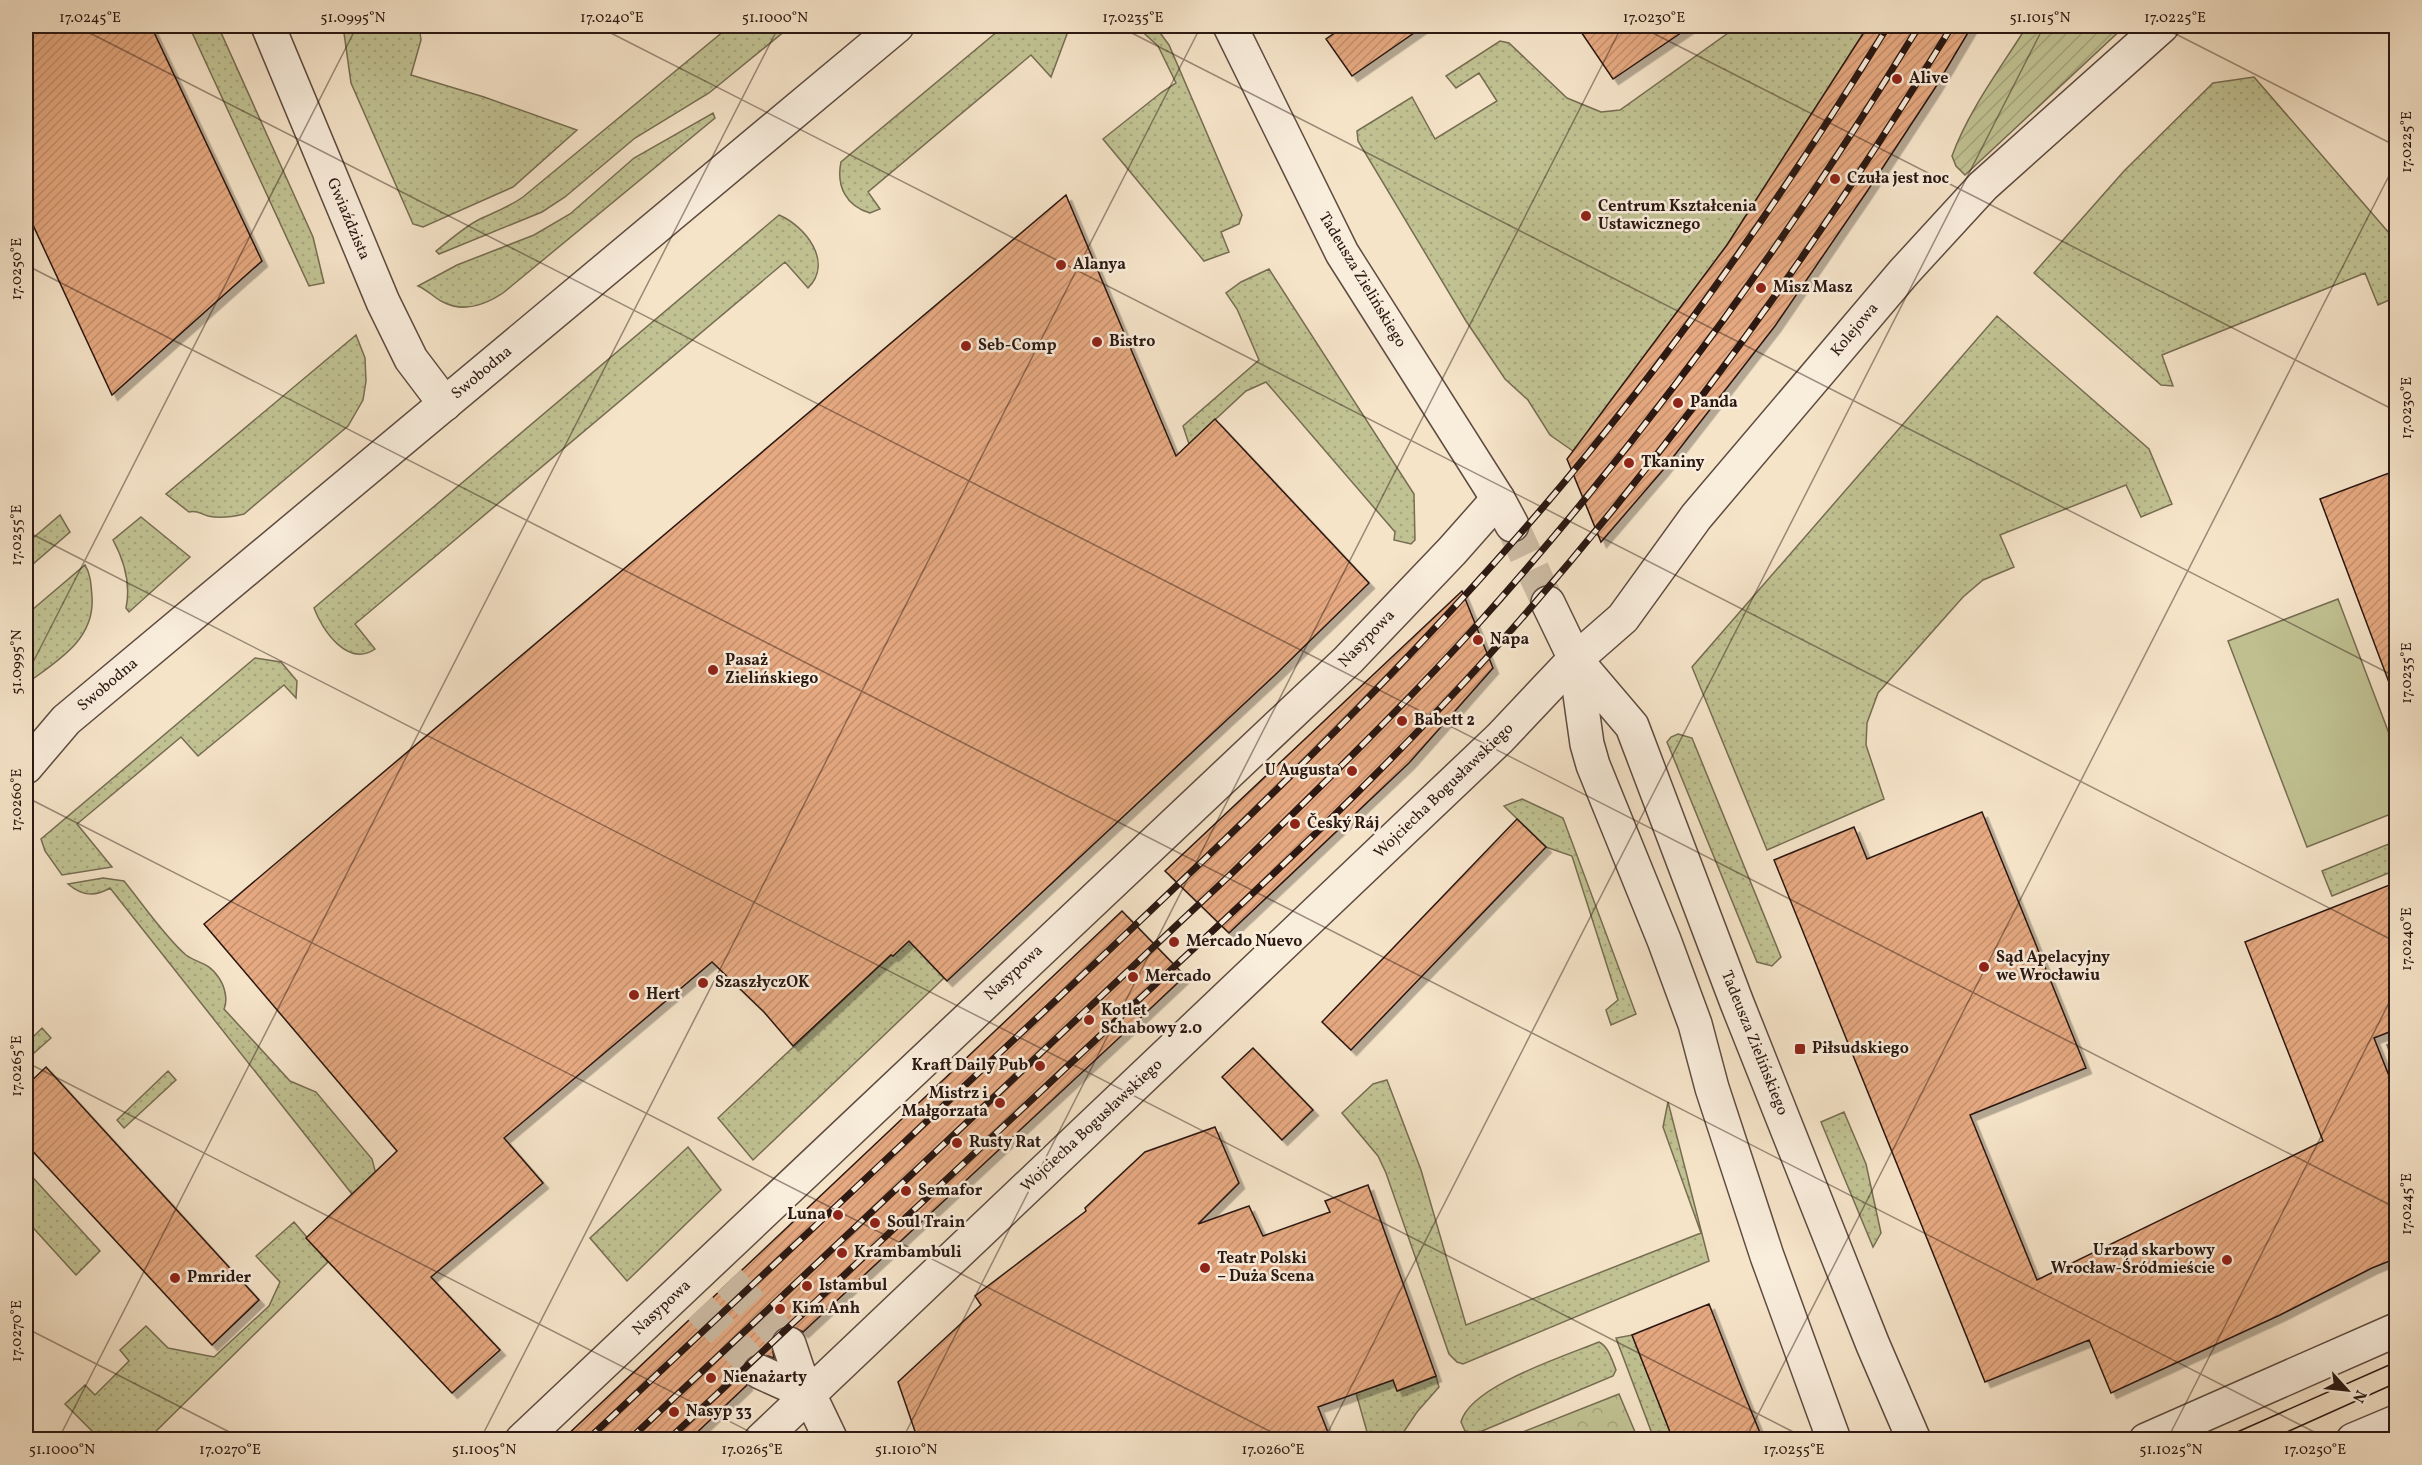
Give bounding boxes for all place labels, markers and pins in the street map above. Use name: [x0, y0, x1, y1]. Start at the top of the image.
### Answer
place label: Alive: [1909, 68, 1948, 90]
marker: Alive: [1890, 72, 1904, 86]
place label: Czuła jest noc: [1847, 168, 1950, 190]
marker: Czuła jest noc: [1828, 172, 1842, 186]
place label: Centrum Kształcenia Ustawicznego: [1598, 196, 1757, 236]
marker: Centrum Kształcenia Ustawicznego: [1579, 209, 1593, 223]
place label: Alanya: [1073, 254, 1126, 276]
marker: Alanya: [1054, 258, 1068, 272]
place label: Misz Masz: [1773, 277, 1853, 299]
marker: Misz Masz: [1754, 281, 1768, 295]
place label: Bistro: [1109, 331, 1155, 353]
place label: Seb-Comp: [978, 335, 1057, 357]
marker: Bistro: [1090, 335, 1104, 349]
marker: Seb-Comp: [959, 339, 973, 353]
place label: Panda: [1690, 392, 1738, 414]
marker: Panda: [1671, 396, 1685, 410]
place label: Tkaniny: [1641, 452, 1705, 474]
marker: Tkaniny: [1622, 456, 1636, 470]
place label: Napa: [1490, 629, 1529, 651]
marker: Napa: [1471, 633, 1485, 647]
place label: Pasaż Zielińskiego: [725, 650, 819, 690]
marker: Pasaż Zielińskiego: [706, 663, 720, 677]
place label: Babett 2: [1414, 710, 1475, 732]
marker: Babett 2: [1395, 714, 1409, 728]
place label: U Augusta: [1265, 760, 1340, 782]
marker: U Augusta: [1345, 764, 1359, 778]
place label: Český Ráj: [1307, 812, 1379, 835]
marker: Český Ráj: [1288, 817, 1302, 831]
place label: Mercado Nuevo: [1186, 931, 1302, 953]
marker: Mercado Nuevo: [1167, 935, 1181, 949]
place label: Sąd Apelacyjny we Wrocławiu: [1996, 947, 2110, 987]
marker: Sąd Apelacyjny we Wrocławiu: [1977, 960, 1991, 974]
place label: Mercado: [1145, 966, 1211, 988]
marker: Mercado: [1126, 970, 1140, 984]
place label: SzaszłyczOK: [715, 972, 810, 994]
marker: SzaszłyczOK: [696, 976, 710, 990]
place label: Hert: [646, 984, 680, 1006]
marker: Hert: [627, 988, 641, 1002]
place label: Kotlet Schabowy 2.0: [1101, 1000, 1202, 1040]
marker: Kotlet Schabowy 2.0: [1082, 1013, 1096, 1027]
place label: Piłsudskiego: [1812, 1038, 1909, 1060]
marker: Piłsudskiego: [1793, 1042, 1807, 1056]
place label: Kraft Daily Pub: [911, 1055, 1028, 1077]
marker: Kraft Daily Pub: [1033, 1059, 1047, 1073]
place label: Mistrz i Małgorzata: [901, 1083, 988, 1123]
marker: Mistrz i Małgorzata: [993, 1096, 1007, 1110]
place label: Rusty Rat: [969, 1132, 1041, 1154]
marker: Rusty Rat: [950, 1136, 964, 1150]
place label: Semafor: [918, 1180, 983, 1202]
marker: Semafor: [899, 1184, 913, 1198]
place label: Luna: [787, 1204, 826, 1226]
marker: Luna: [831, 1208, 845, 1222]
place label: Soul Train: [887, 1212, 966, 1234]
marker: Soul Train: [868, 1216, 882, 1230]
place label: Urząd skarbowy Wrocław-Śródmieście: [2051, 1240, 2215, 1280]
place label: Krambambuli: [854, 1242, 962, 1264]
marker: Krambambuli: [835, 1246, 849, 1260]
place label: Teatr Polski – Duża Scena: [1217, 1248, 1315, 1288]
marker: Urząd skarbowy Wrocław-Śródmieście: [2220, 1253, 2234, 1267]
marker: Teatr Polski – Duża Scena: [1198, 1261, 1212, 1275]
place label: Pmrider: [187, 1267, 252, 1289]
marker: Pmrider: [168, 1271, 182, 1285]
place label: Istambul: [819, 1275, 888, 1297]
marker: Istambul: [800, 1279, 814, 1293]
place label: Kim Anh: [792, 1298, 860, 1320]
marker: Kim Anh: [773, 1302, 787, 1316]
place label: Nienażarty: [723, 1367, 807, 1389]
marker: Nienażarty: [704, 1371, 718, 1385]
place label: Nasyp 33: [686, 1401, 752, 1423]
marker: Nasyp 33: [667, 1405, 681, 1419]

